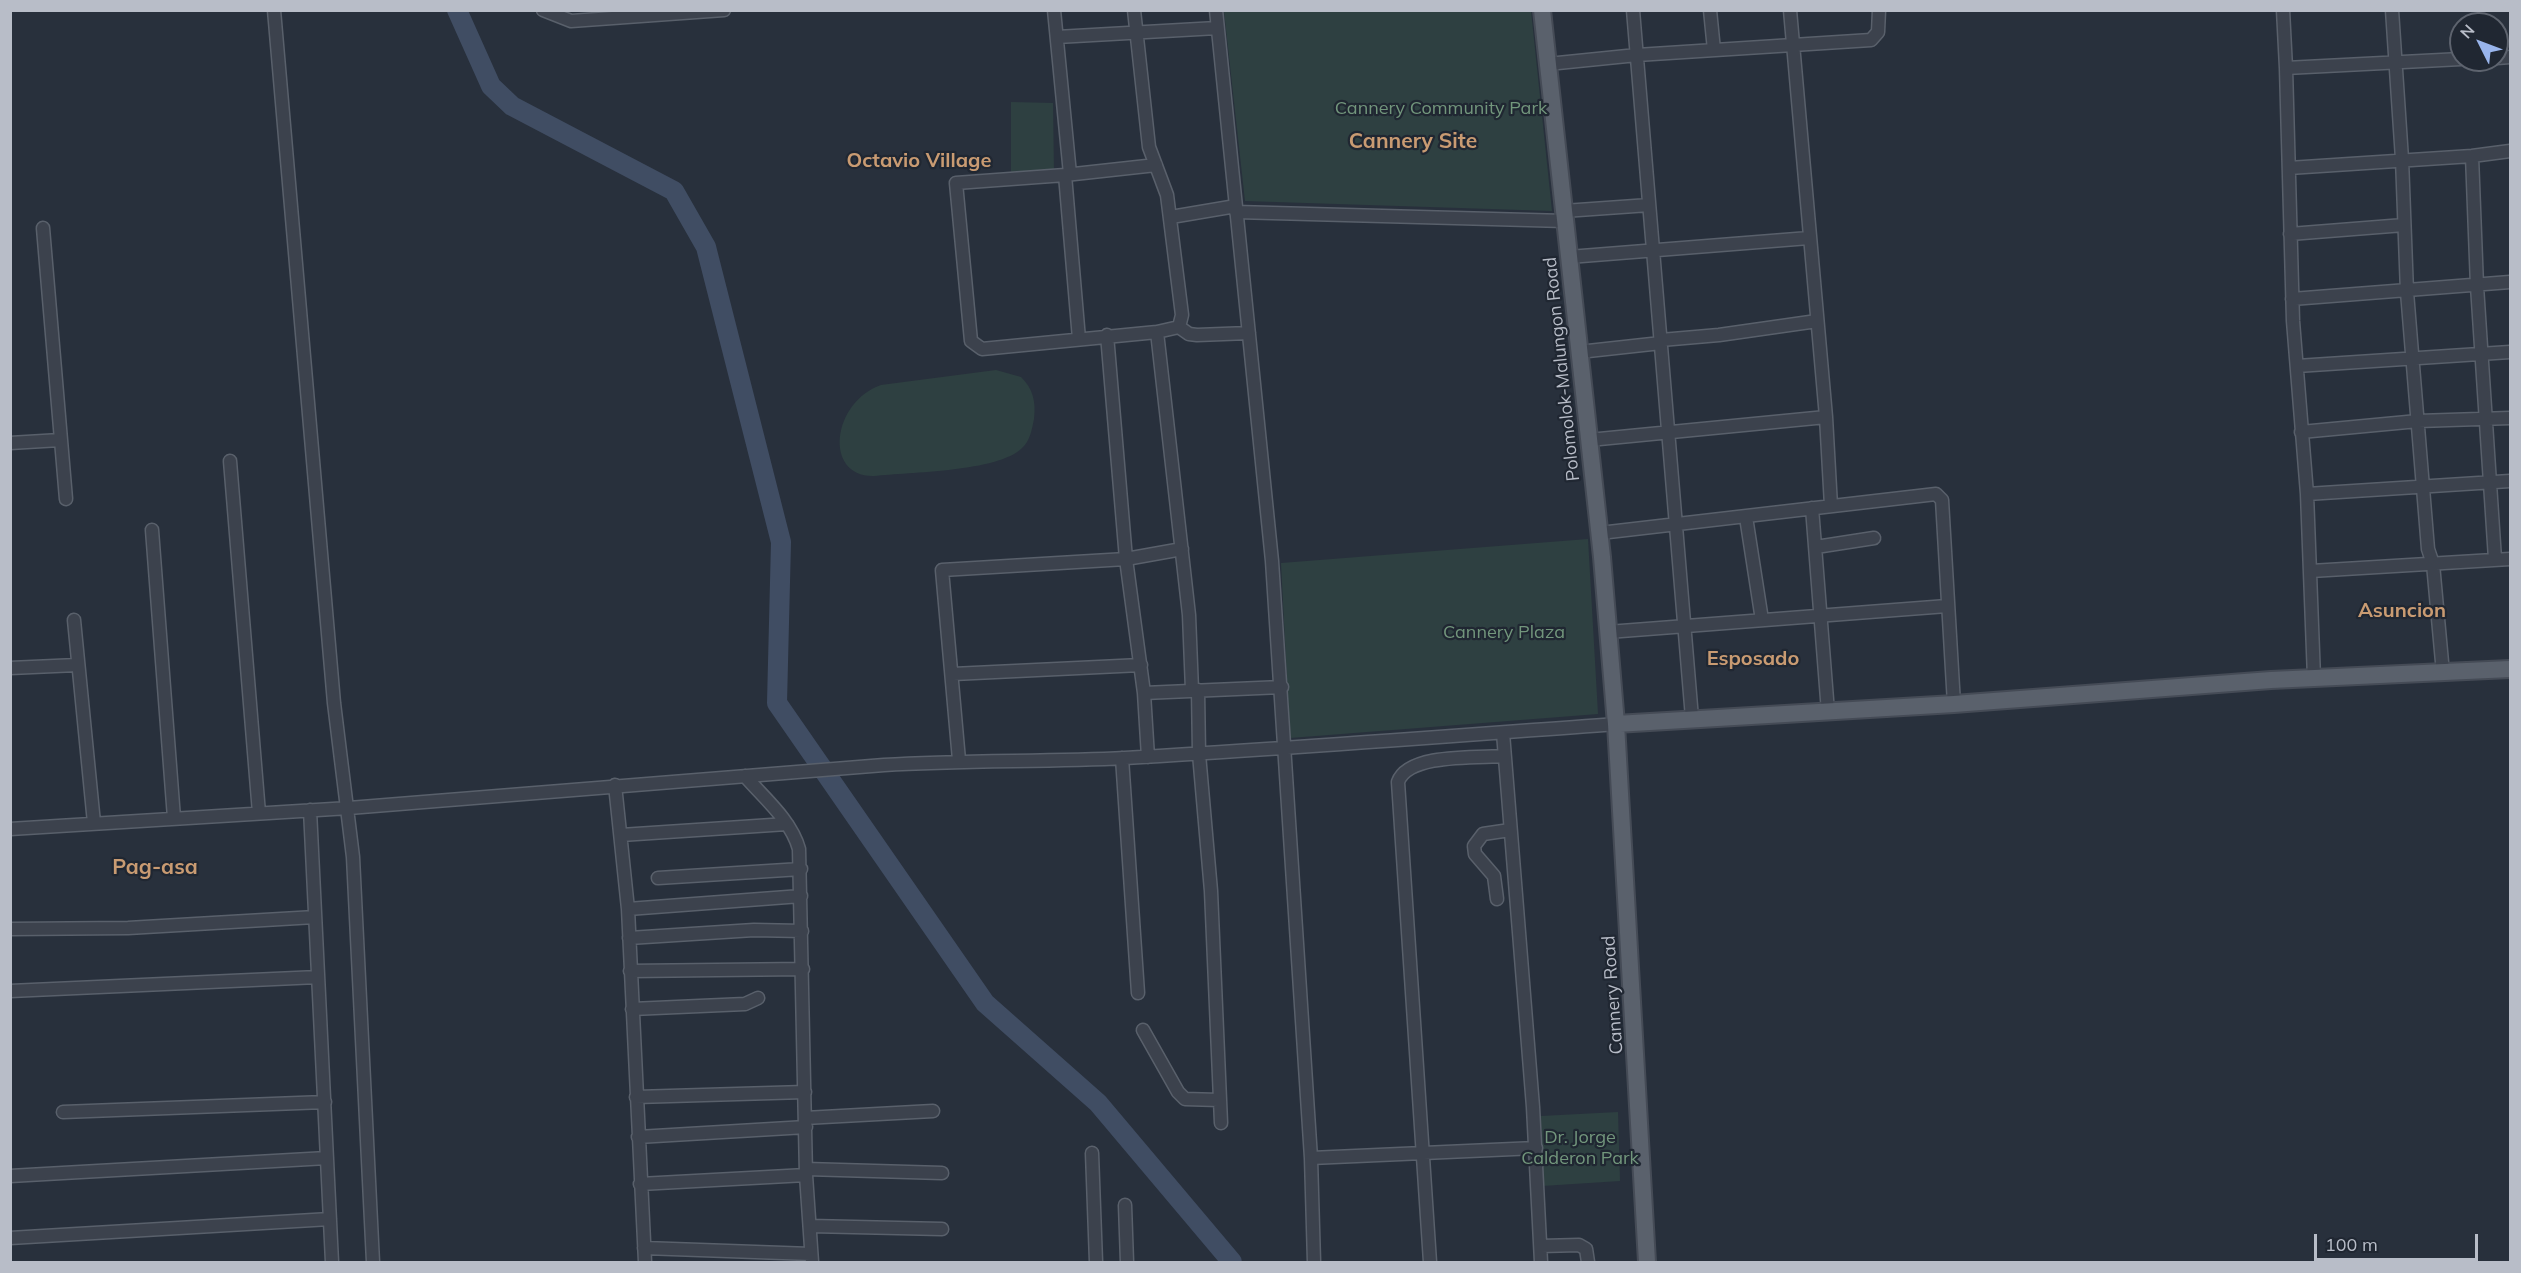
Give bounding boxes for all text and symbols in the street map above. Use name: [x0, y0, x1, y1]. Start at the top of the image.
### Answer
north arrow: [2449, 12, 2509, 72]
text: N: [2456, 20, 2479, 42]
park label: Cannery Community Park: [1335, 98, 1547, 120]
district label: Cannery Site: [1349, 129, 1477, 155]
district label: Octavio Village: [846, 149, 992, 173]
street label: Polomolok-Malungon Road: [1539, 256, 1585, 482]
district label: Asuncion: [2358, 599, 2446, 623]
park label: Cannery Plaza: [1443, 622, 1565, 644]
district label: Esposado: [1707, 647, 1799, 671]
district label: Pag-asa: [112, 855, 198, 881]
street label: Cannery Road: [1598, 935, 1628, 1055]
park label: Dr. Jorge Calderon Park: [1521, 1127, 1639, 1170]
scale bar: [2317, 1222, 2480, 1260]
text: 100 m: [2325, 1233, 2378, 1256]

